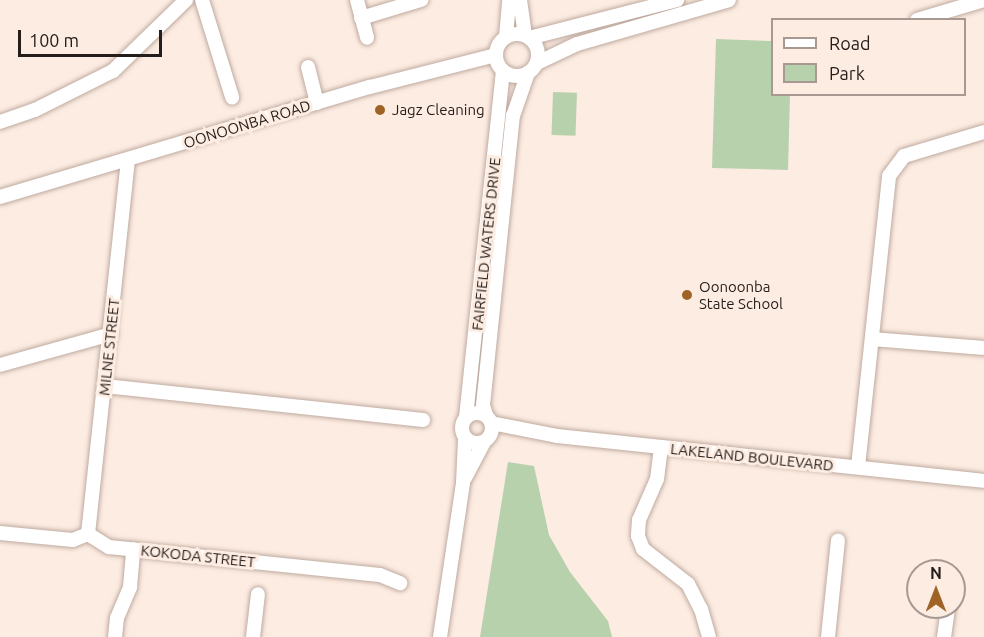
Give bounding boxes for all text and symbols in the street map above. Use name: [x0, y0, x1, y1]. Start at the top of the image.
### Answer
scale bar: [21, 18, 165, 56]
legend: [771, 18, 966, 96]
text: 100 m: [29, 30, 79, 50]
text: Road: [829, 33, 871, 53]
text: Park: [829, 63, 865, 83]
street label: OONOONBA ROAD: [181, 96, 313, 152]
place label: Jagz Cleaning: [392, 101, 485, 119]
marker: Jagz Cleaning: [373, 103, 387, 117]
street label: FAIRFIELD WATERS DRIVE: [468, 157, 504, 331]
place label: Oonoonba State School: [699, 277, 783, 312]
marker: Oonoonba State School: [680, 288, 694, 302]
street label: MILNE STREET: [95, 297, 123, 397]
street label: LAKELAND BOULEVARD: [670, 439, 834, 475]
street label: KOKODA STREET: [140, 541, 256, 571]
north arrow: [906, 559, 966, 619]
text: N: [930, 564, 942, 582]

